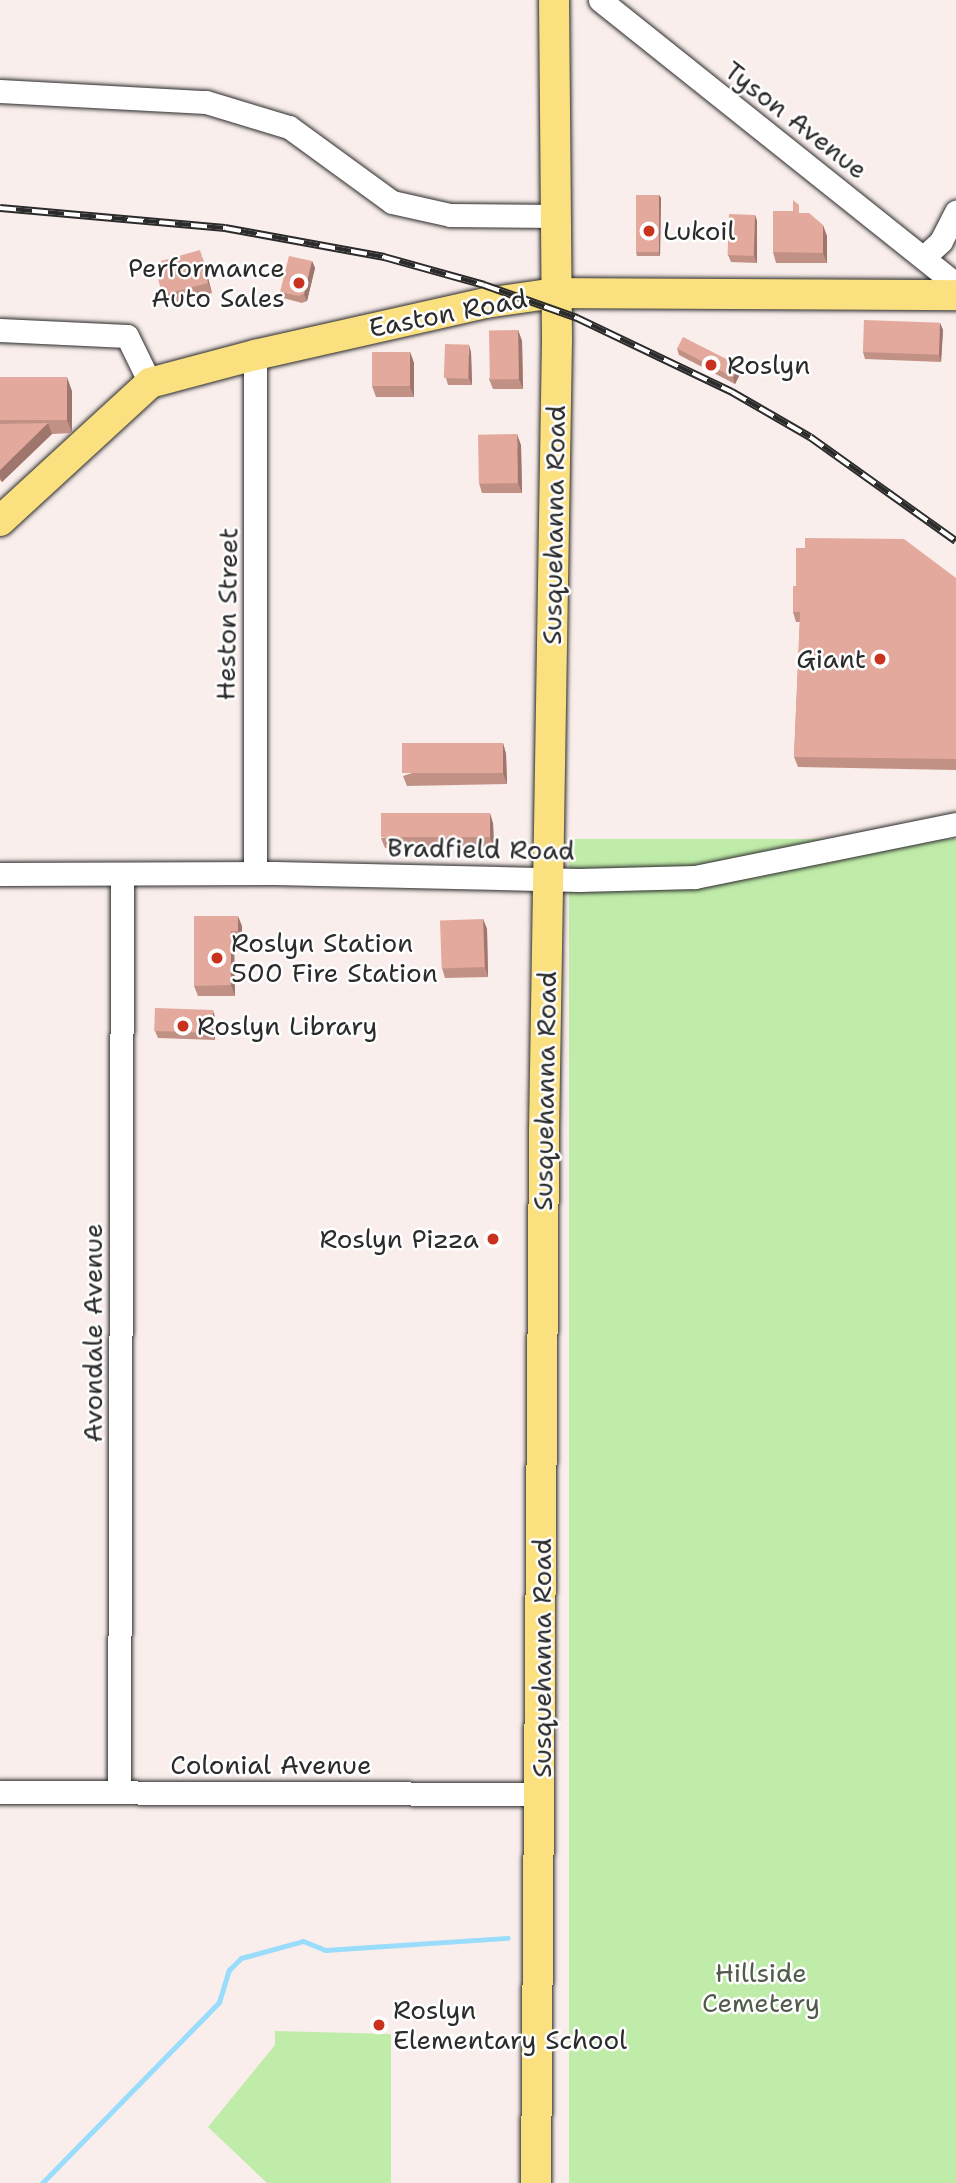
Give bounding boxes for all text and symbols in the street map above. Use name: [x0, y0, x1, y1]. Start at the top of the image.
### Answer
street label: Tyson Avenue: [718, 55, 874, 185]
place label: Lukoil: [663, 215, 735, 247]
marker: Lukoil: [641, 223, 657, 239]
place label: Performance Auto Sales: [128, 252, 285, 314]
marker: Performance Auto Sales: [291, 275, 307, 291]
street label: Easton Road: [366, 282, 530, 344]
place label: Roslyn: [727, 349, 810, 381]
marker: Roslyn: [701, 355, 721, 375]
street label: Susquehanna Road: [536, 405, 572, 645]
street label: Heston Street: [210, 527, 244, 701]
place label: Giant: [796, 643, 866, 675]
marker: Giant: [872, 651, 888, 667]
street label: Bradfield Road: [387, 832, 575, 866]
place label: Roslyn Station 500 Fire Station: [231, 927, 438, 988]
marker: Roslyn Station 500 Fire Station: [209, 950, 225, 966]
street label: Susquehanna Road: [527, 971, 563, 1211]
place label: Roslyn Library: [197, 1010, 378, 1042]
marker: Roslyn Library: [175, 1018, 191, 1034]
street label: Avondale Avenue: [77, 1223, 109, 1443]
place label: Roslyn Pizza: [320, 1223, 479, 1255]
marker: Roslyn Pizza: [485, 1231, 501, 1247]
street label: Susquehanna Road: [526, 1538, 558, 1778]
street label: Colonial Avenue: [170, 1749, 372, 1781]
park label: Hillside Cemetery: [702, 1957, 820, 2018]
place label: Roslyn Elementary School: [393, 1994, 627, 2056]
marker: Roslyn Elementary School: [371, 2017, 387, 2033]

